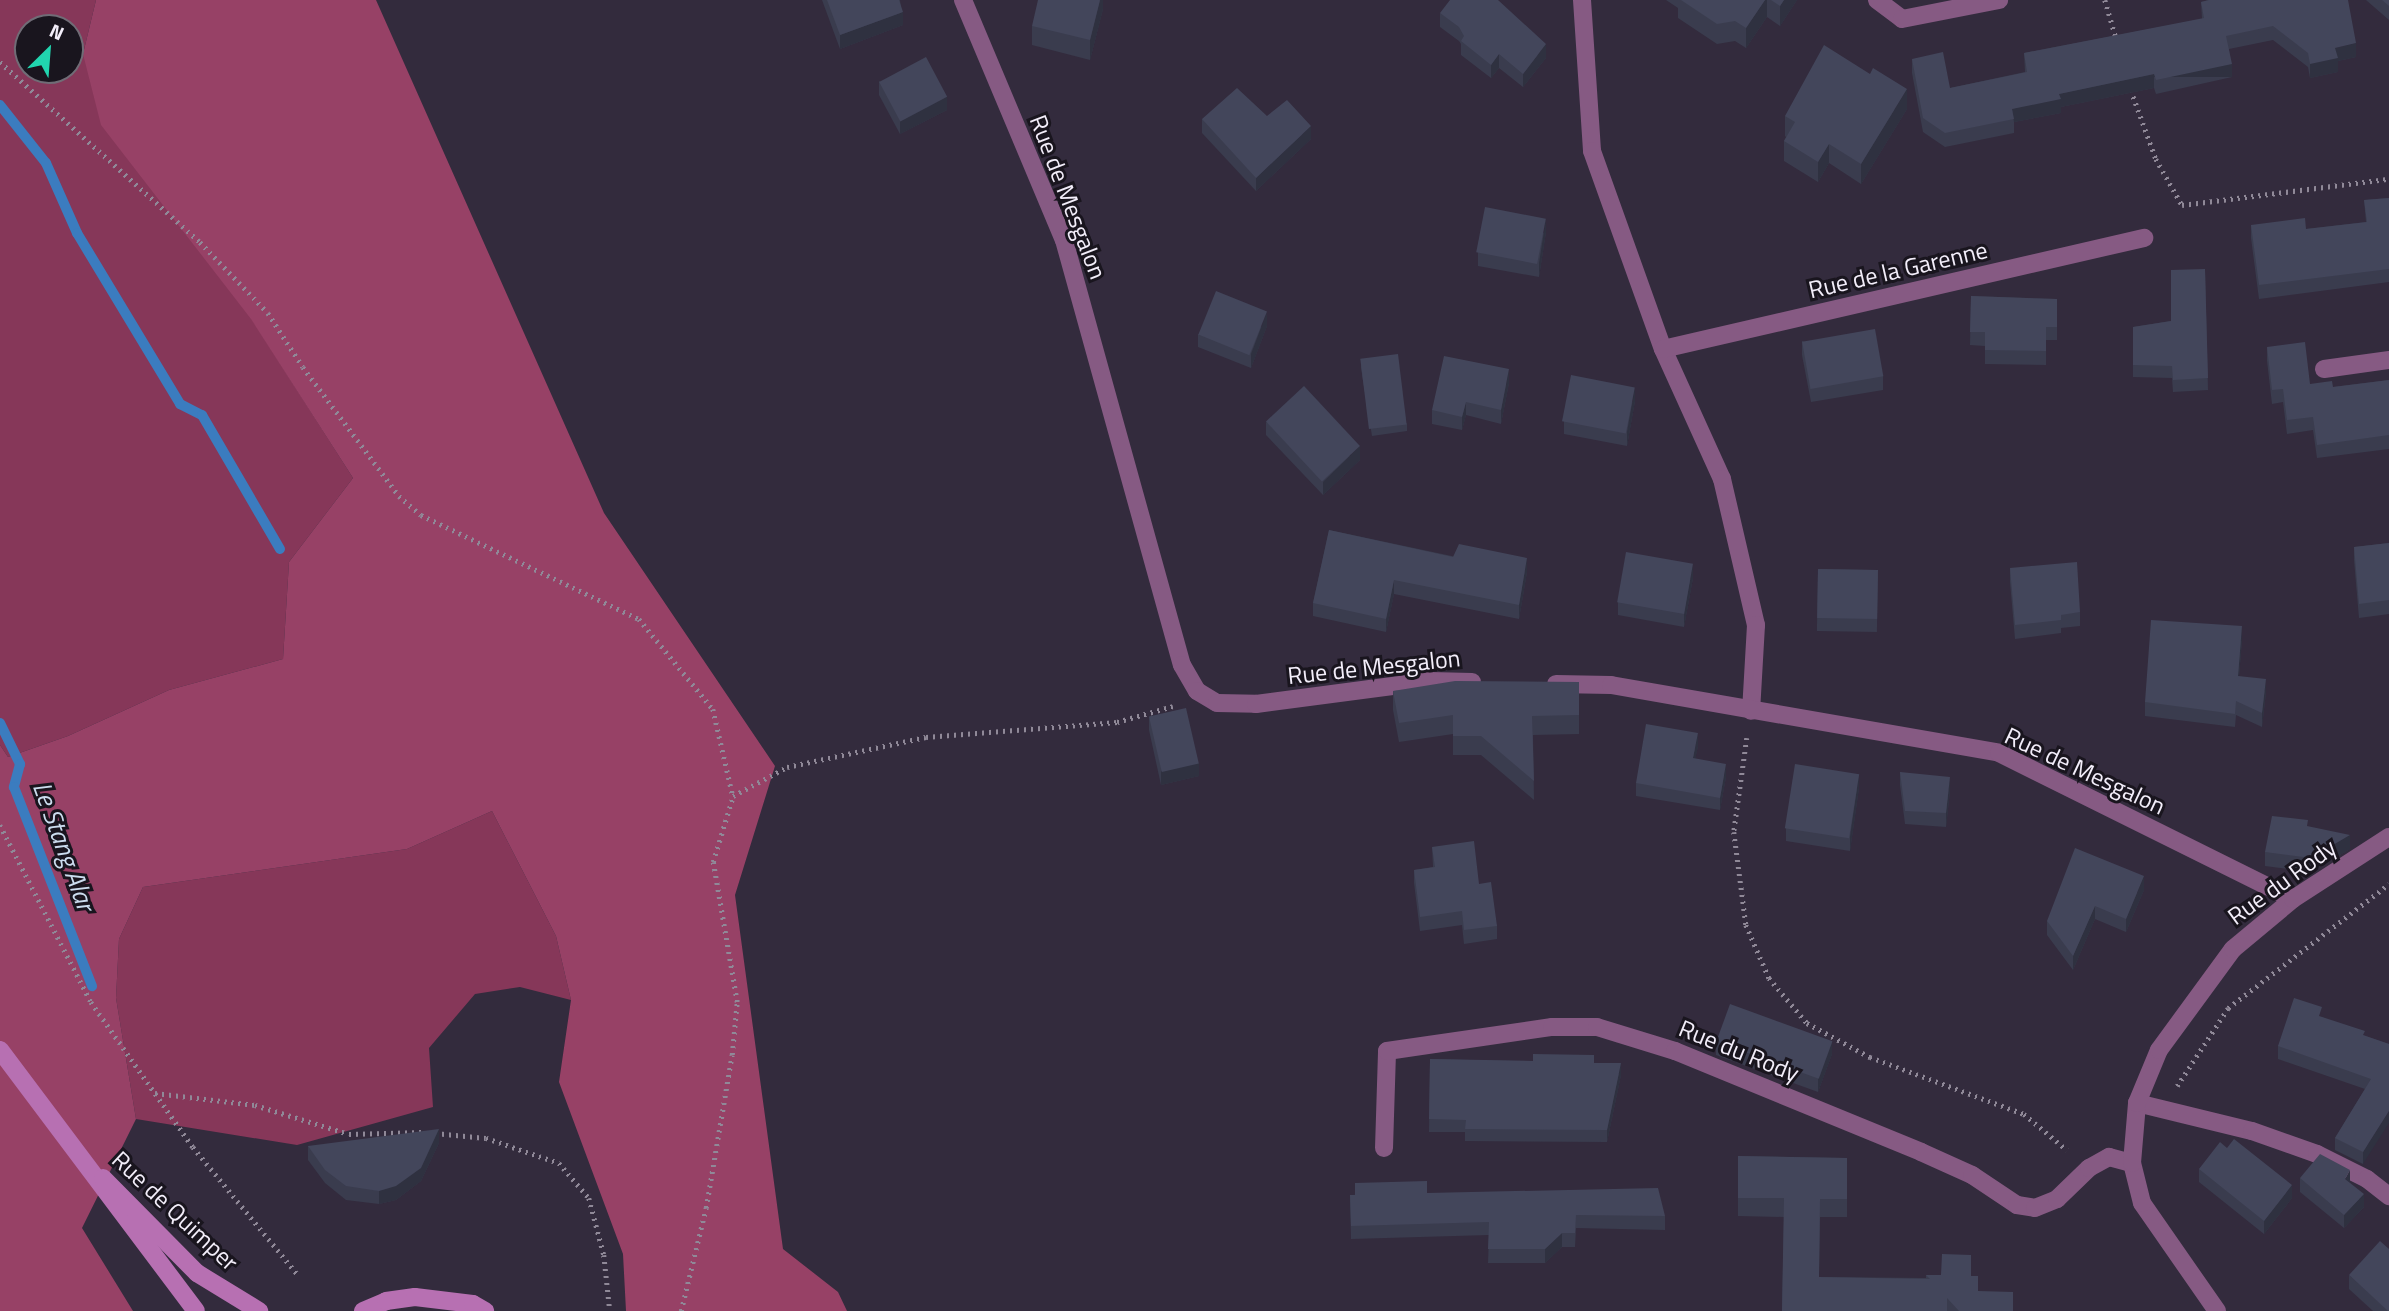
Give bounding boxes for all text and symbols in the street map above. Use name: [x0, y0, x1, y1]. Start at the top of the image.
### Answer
north arrow: [14, 14, 84, 84]
text: N: [45, 15, 69, 47]
street label: Rue de Mesgalon: [1023, 111, 1113, 283]
street label: Rue de la Garenne: [1806, 235, 1990, 305]
street label: Rue de Mesgalon: [1286, 644, 1462, 690]
street label: Rue de Mesgalon: [2000, 721, 2170, 821]
water label: Le Stang Alar: [26, 777, 102, 915]
street label: Rue du Rody: [2222, 833, 2342, 931]
street label: Rue du Rody: [1675, 1014, 1803, 1088]
street label: Rue de Quimper: [106, 1145, 244, 1277]

